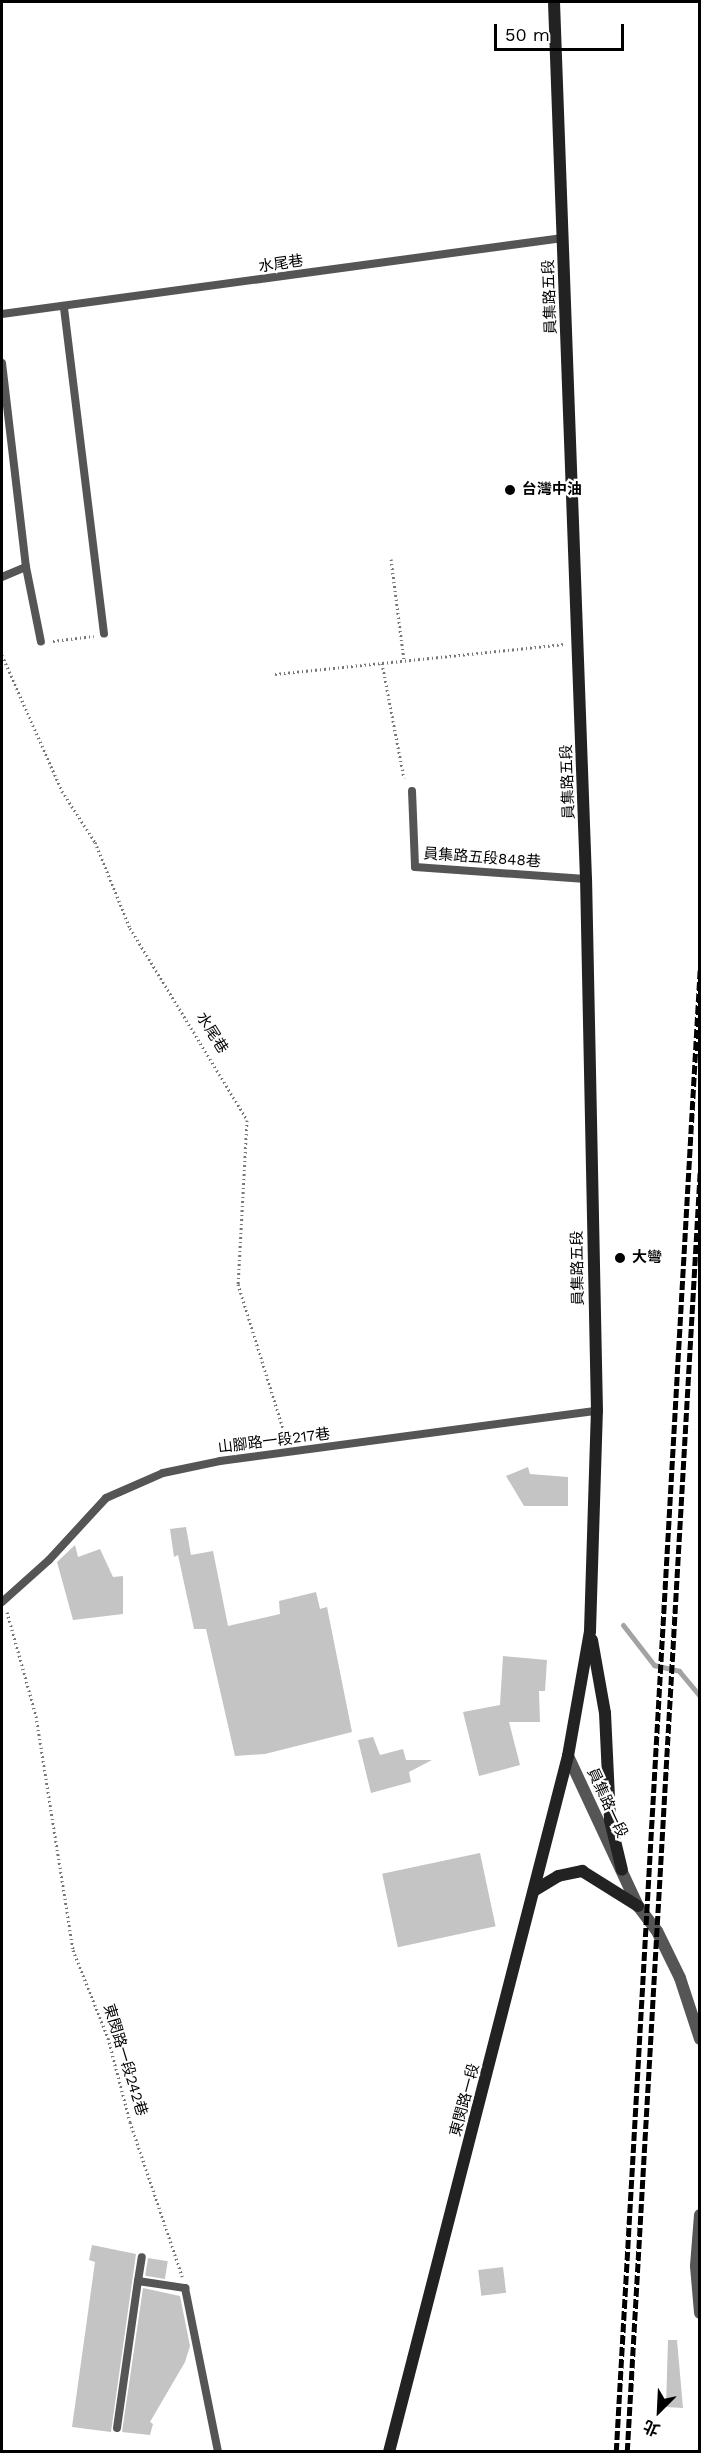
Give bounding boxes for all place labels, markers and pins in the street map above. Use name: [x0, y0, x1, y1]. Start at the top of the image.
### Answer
place label: 台灣中油: [522, 481, 582, 499]
marker: 台灣中油: [503, 483, 517, 497]
place label: 大彎: [632, 1249, 662, 1267]
marker: 大彎: [613, 1251, 627, 1265]

